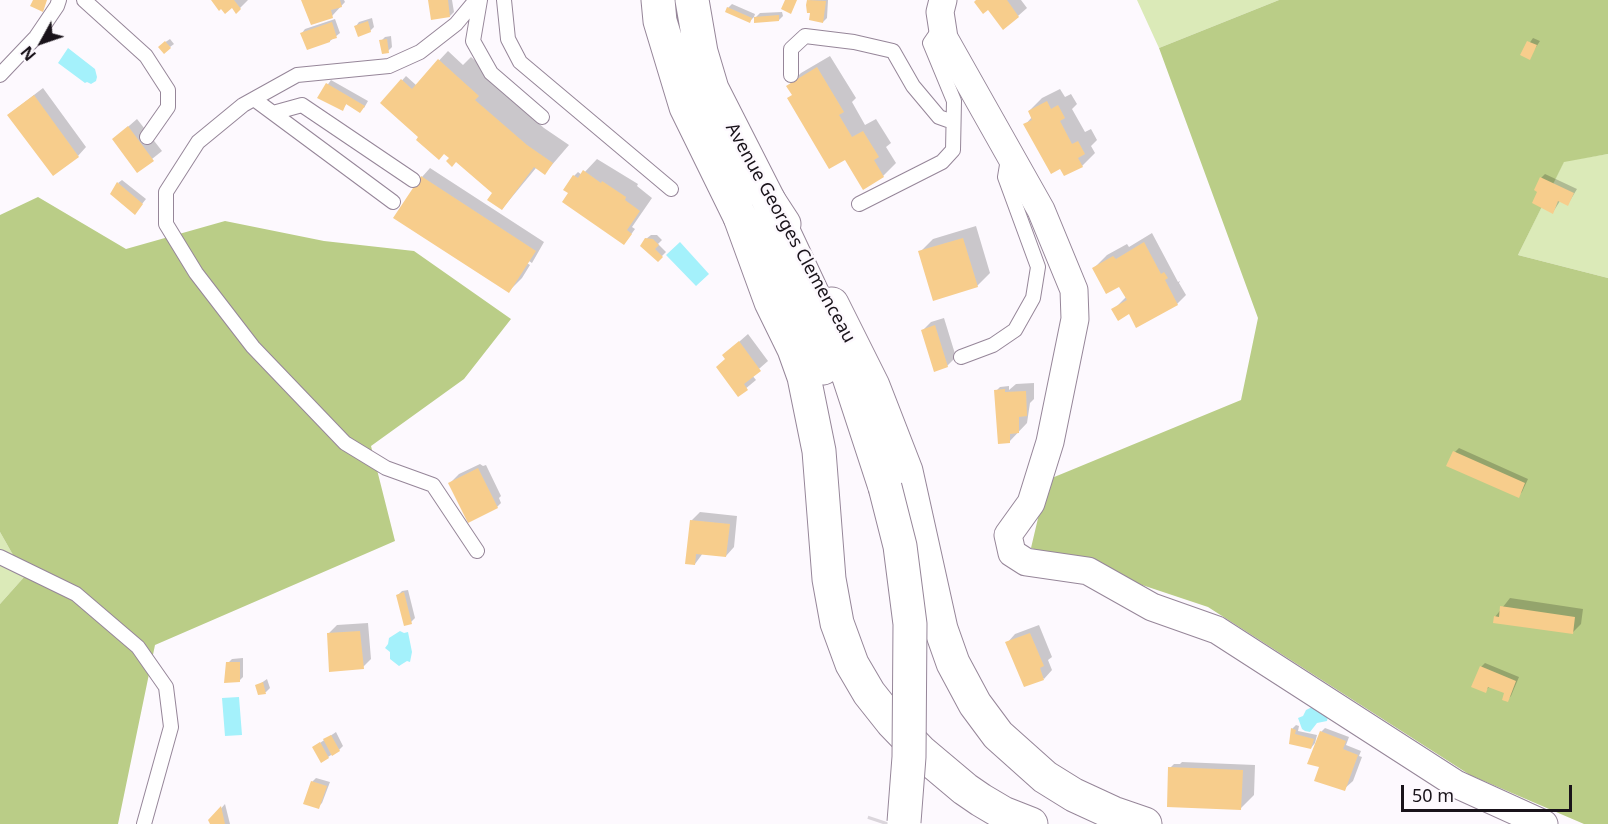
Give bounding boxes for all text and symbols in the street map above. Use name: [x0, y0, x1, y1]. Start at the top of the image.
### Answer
north arrow: [12, 12, 72, 72]
text: N: [16, 42, 41, 66]
street label: Avenue Georges Clemenceau: [720, 119, 860, 347]
scale bar: [1404, 773, 1575, 811]
text: 50 m: [1412, 783, 1454, 807]

